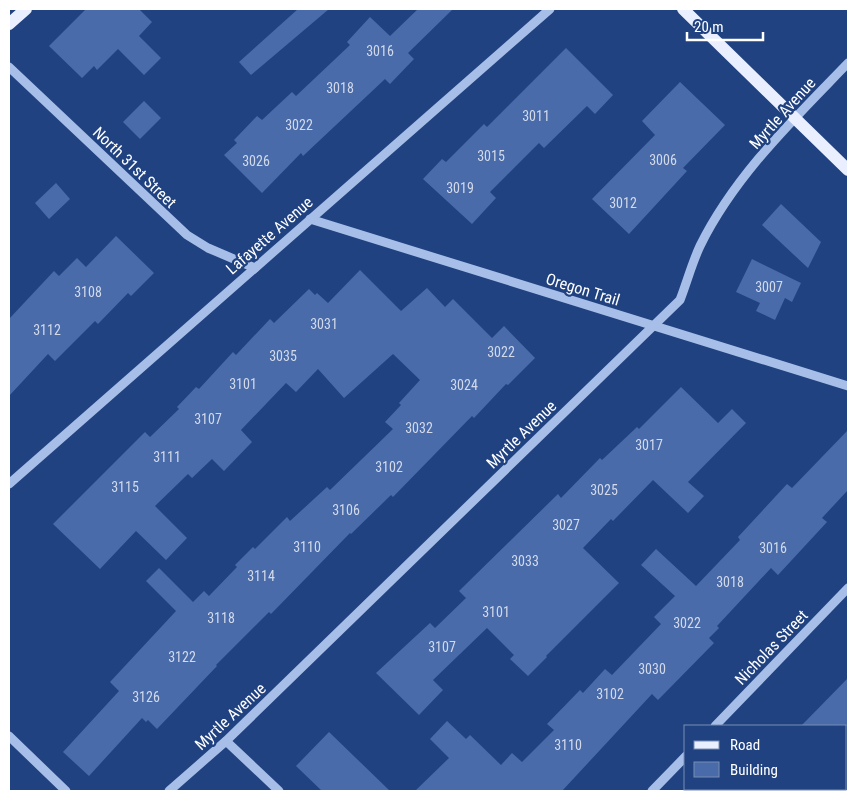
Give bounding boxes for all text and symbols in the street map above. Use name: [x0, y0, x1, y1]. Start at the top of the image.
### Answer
scale bar: [687, 10, 763, 42]
text: 20 m: [694, 18, 724, 36]
house number: 3016: [366, 43, 394, 59]
street label: Myrtle Avenue: [745, 74, 819, 153]
house number: 3018: [326, 80, 354, 96]
house number: 3011: [522, 108, 550, 124]
house number: 3022: [285, 117, 313, 133]
street label: North 31st Street: [89, 123, 180, 212]
house number: 3015: [477, 148, 505, 164]
house number: 3006: [649, 152, 677, 168]
house number: 3026: [242, 153, 270, 169]
house number: 3019: [446, 180, 474, 196]
street label: Lafayette Avenue: [222, 193, 317, 278]
house number: 3012: [609, 195, 637, 211]
street label: Oregon Trail: [544, 269, 622, 310]
house number: 3007: [755, 279, 783, 295]
house number: 3108: [74, 284, 102, 300]
house number: 3031: [310, 316, 338, 332]
house number: 3112: [33, 322, 61, 338]
house number: 3022: [487, 344, 515, 360]
house number: 3035: [269, 348, 297, 364]
house number: 3101: [229, 376, 257, 392]
house number: 3024: [450, 377, 478, 393]
street label: Myrtle Avenue: [483, 396, 560, 472]
house number: 3107: [194, 411, 222, 427]
house number: 3032: [405, 420, 433, 436]
house number: 3017: [635, 437, 663, 453]
house number: 3111: [153, 449, 181, 465]
house number: 3102: [375, 459, 403, 475]
house number: 3115: [111, 479, 139, 495]
house number: 3025: [590, 482, 618, 498]
house number: 3106: [332, 502, 360, 518]
house number: 3027: [552, 517, 580, 533]
house number: 3110: [293, 539, 321, 555]
house number: 3016: [759, 540, 787, 556]
house number: 3033: [511, 553, 539, 569]
house number: 3114: [247, 568, 275, 584]
house number: 3018: [716, 574, 744, 590]
house number: 3101: [482, 604, 510, 620]
street label: Nicholas Street: [731, 606, 812, 689]
house number: 3118: [207, 610, 235, 626]
house number: 3022: [673, 615, 701, 631]
house number: 3107: [428, 639, 456, 655]
house number: 3122: [168, 649, 196, 665]
house number: 3030: [638, 661, 666, 677]
street label: Myrtle Avenue: [191, 679, 270, 754]
house number: 3102: [596, 686, 624, 702]
house number: 3126: [132, 689, 160, 705]
legend: [684, 725, 847, 790]
text: Road: [730, 736, 760, 754]
house number: 3110: [554, 737, 582, 753]
text: Building: [730, 761, 778, 779]

